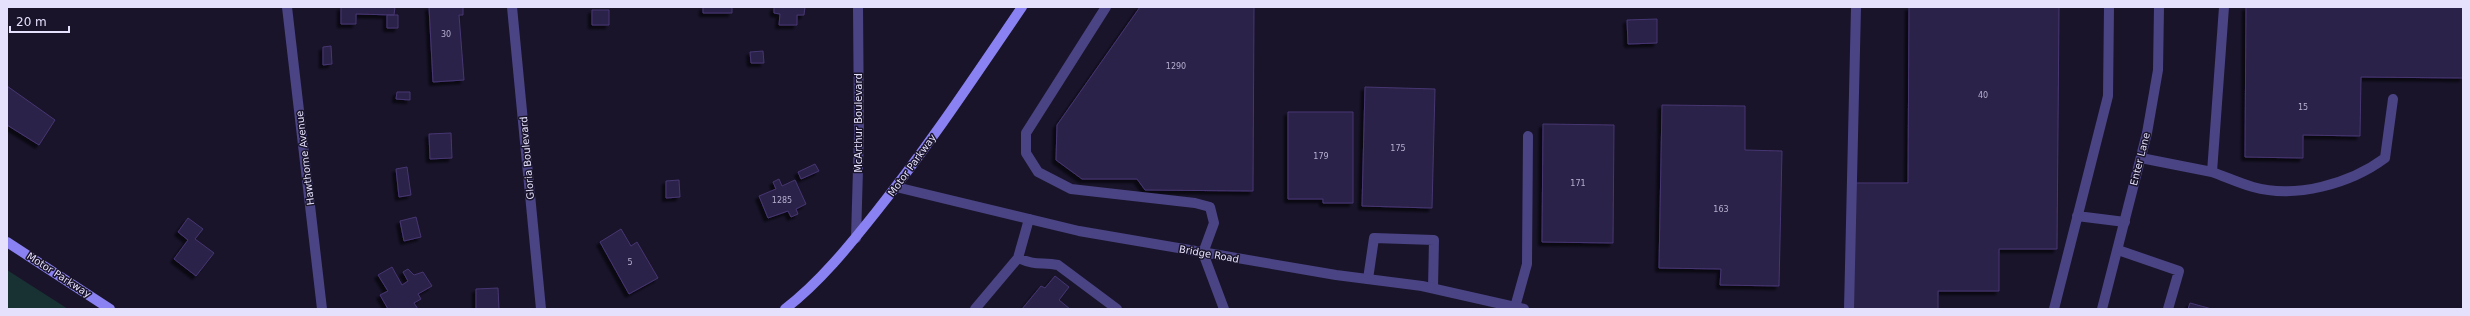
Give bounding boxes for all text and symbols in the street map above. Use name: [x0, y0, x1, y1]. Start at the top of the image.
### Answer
scale bar: [10, 8, 69, 34]
text: 20 m: [16, 15, 47, 29]
house number: 30: [441, 30, 451, 39]
house number: 1290: [1166, 62, 1186, 71]
street label: McArthur Boulevard: [853, 73, 864, 173]
house number: 40: [1978, 91, 1988, 100]
house number: 15: [2298, 103, 2308, 112]
street label: Hawthorne Avenue: [294, 110, 316, 206]
street label: Gloria Boulevard: [518, 116, 536, 200]
street label: Enter Lane: [2128, 131, 2152, 187]
street label: Motor Parkway: [886, 132, 938, 198]
house number: 175: [1390, 144, 1406, 153]
house number: 179: [1313, 152, 1329, 161]
house number: 171: [1570, 179, 1586, 188]
house number: 1285: [772, 196, 792, 205]
house number: 163: [1713, 205, 1729, 214]
street label: Bridge Road: [1178, 243, 1240, 265]
street label: Motor Parkway: [25, 250, 93, 300]
house number: 5: [627, 258, 633, 267]

